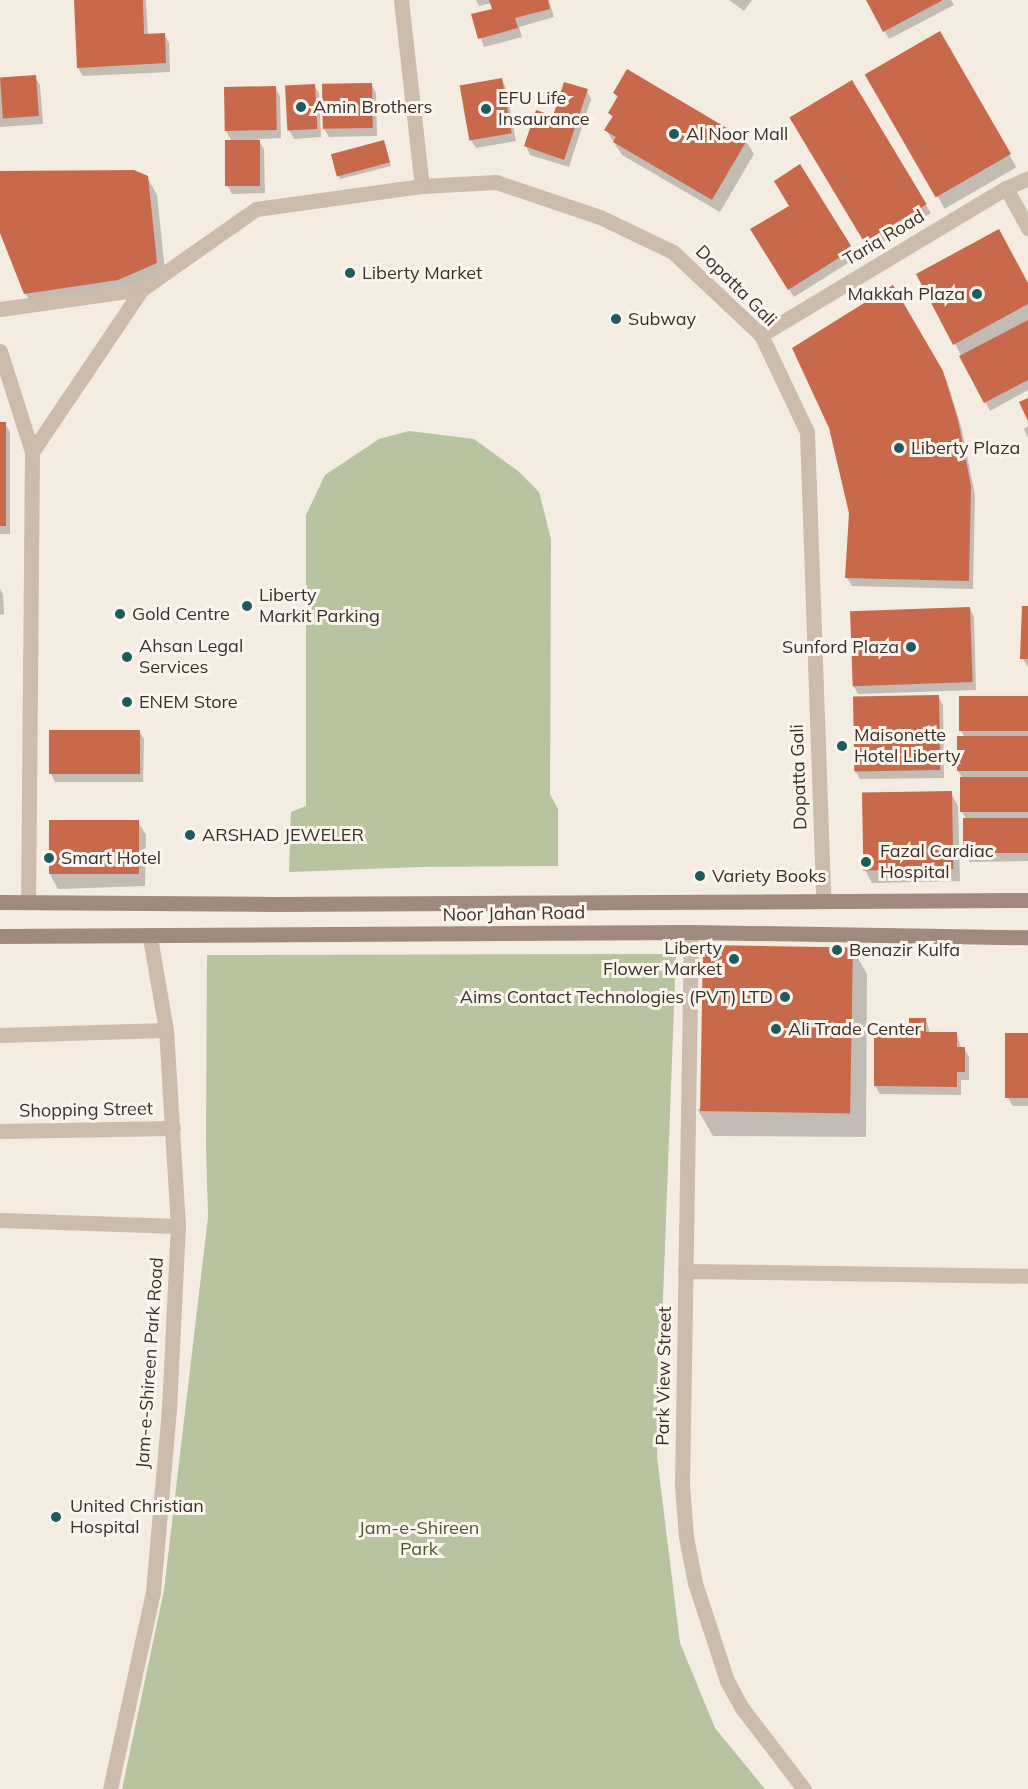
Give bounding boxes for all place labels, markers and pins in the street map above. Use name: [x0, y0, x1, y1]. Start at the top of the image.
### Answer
place label: EFU Life Insaurance: [498, 88, 590, 130]
place label: Amin Brothers: [313, 96, 432, 118]
marker: Amin Brothers: [294, 100, 308, 114]
marker: EFU Life Insaurance: [479, 102, 493, 116]
place label: Al Noor Mall: [686, 123, 788, 145]
marker: Al Noor Mall: [667, 127, 681, 141]
place label: Liberty Market: [362, 262, 482, 284]
marker: Liberty Market: [343, 266, 357, 280]
place label: Makkah Plaza: [847, 283, 965, 305]
marker: Makkah Plaza: [970, 287, 984, 301]
place label: Subway: [628, 308, 696, 330]
marker: Subway: [609, 312, 623, 326]
place label: Liberty Plaza: [911, 437, 1020, 459]
marker: Liberty Plaza: [892, 441, 906, 455]
place label: Liberty Markit Parking: [259, 585, 380, 628]
marker: Liberty Markit Parking: [240, 599, 254, 613]
place label: Gold Centre: [132, 603, 230, 625]
marker: Gold Centre: [113, 607, 127, 621]
place label: Ahsan Legal Services: [139, 636, 243, 678]
place label: Sunford Plaza: [782, 636, 899, 658]
marker: Sunford Plaza: [904, 640, 918, 654]
marker: Ahsan Legal Services: [120, 650, 134, 664]
place label: ENEM Store: [139, 691, 238, 713]
marker: ENEM Store: [120, 695, 134, 709]
place label: Maisonette Hotel Liberty: [854, 725, 961, 768]
marker: Maisonette Hotel Liberty: [835, 739, 849, 753]
place label: ARSHAD JEWELER: [202, 824, 364, 846]
marker: ARSHAD JEWELER: [183, 828, 197, 842]
place label: Fazal Cardiac Hospital: [880, 841, 994, 884]
place label: Smart Hotel: [61, 847, 161, 869]
marker: Smart Hotel: [42, 851, 56, 865]
marker: Fazal Cardiac Hospital: [857, 853, 875, 871]
place label: Variety Books: [712, 865, 826, 887]
marker: Variety Books: [693, 869, 707, 883]
place label: Liberty Flower Market: [603, 938, 722, 980]
place label: Benazir Kulfa: [849, 939, 960, 961]
marker: Benazir Kulfa: [830, 943, 844, 957]
marker: Liberty Flower Market: [727, 952, 741, 966]
place label: Aims Contact Technologies (PVT) LTD: [460, 986, 773, 1008]
marker: Aims Contact Technologies (PVT) LTD: [778, 990, 792, 1004]
place label: Ali Trade Center: [788, 1018, 921, 1040]
marker: Ali Trade Center: [769, 1022, 783, 1036]
place label: United Christian Hospital: [70, 1496, 204, 1538]
marker: United Christian Hospital: [47, 1508, 65, 1526]

